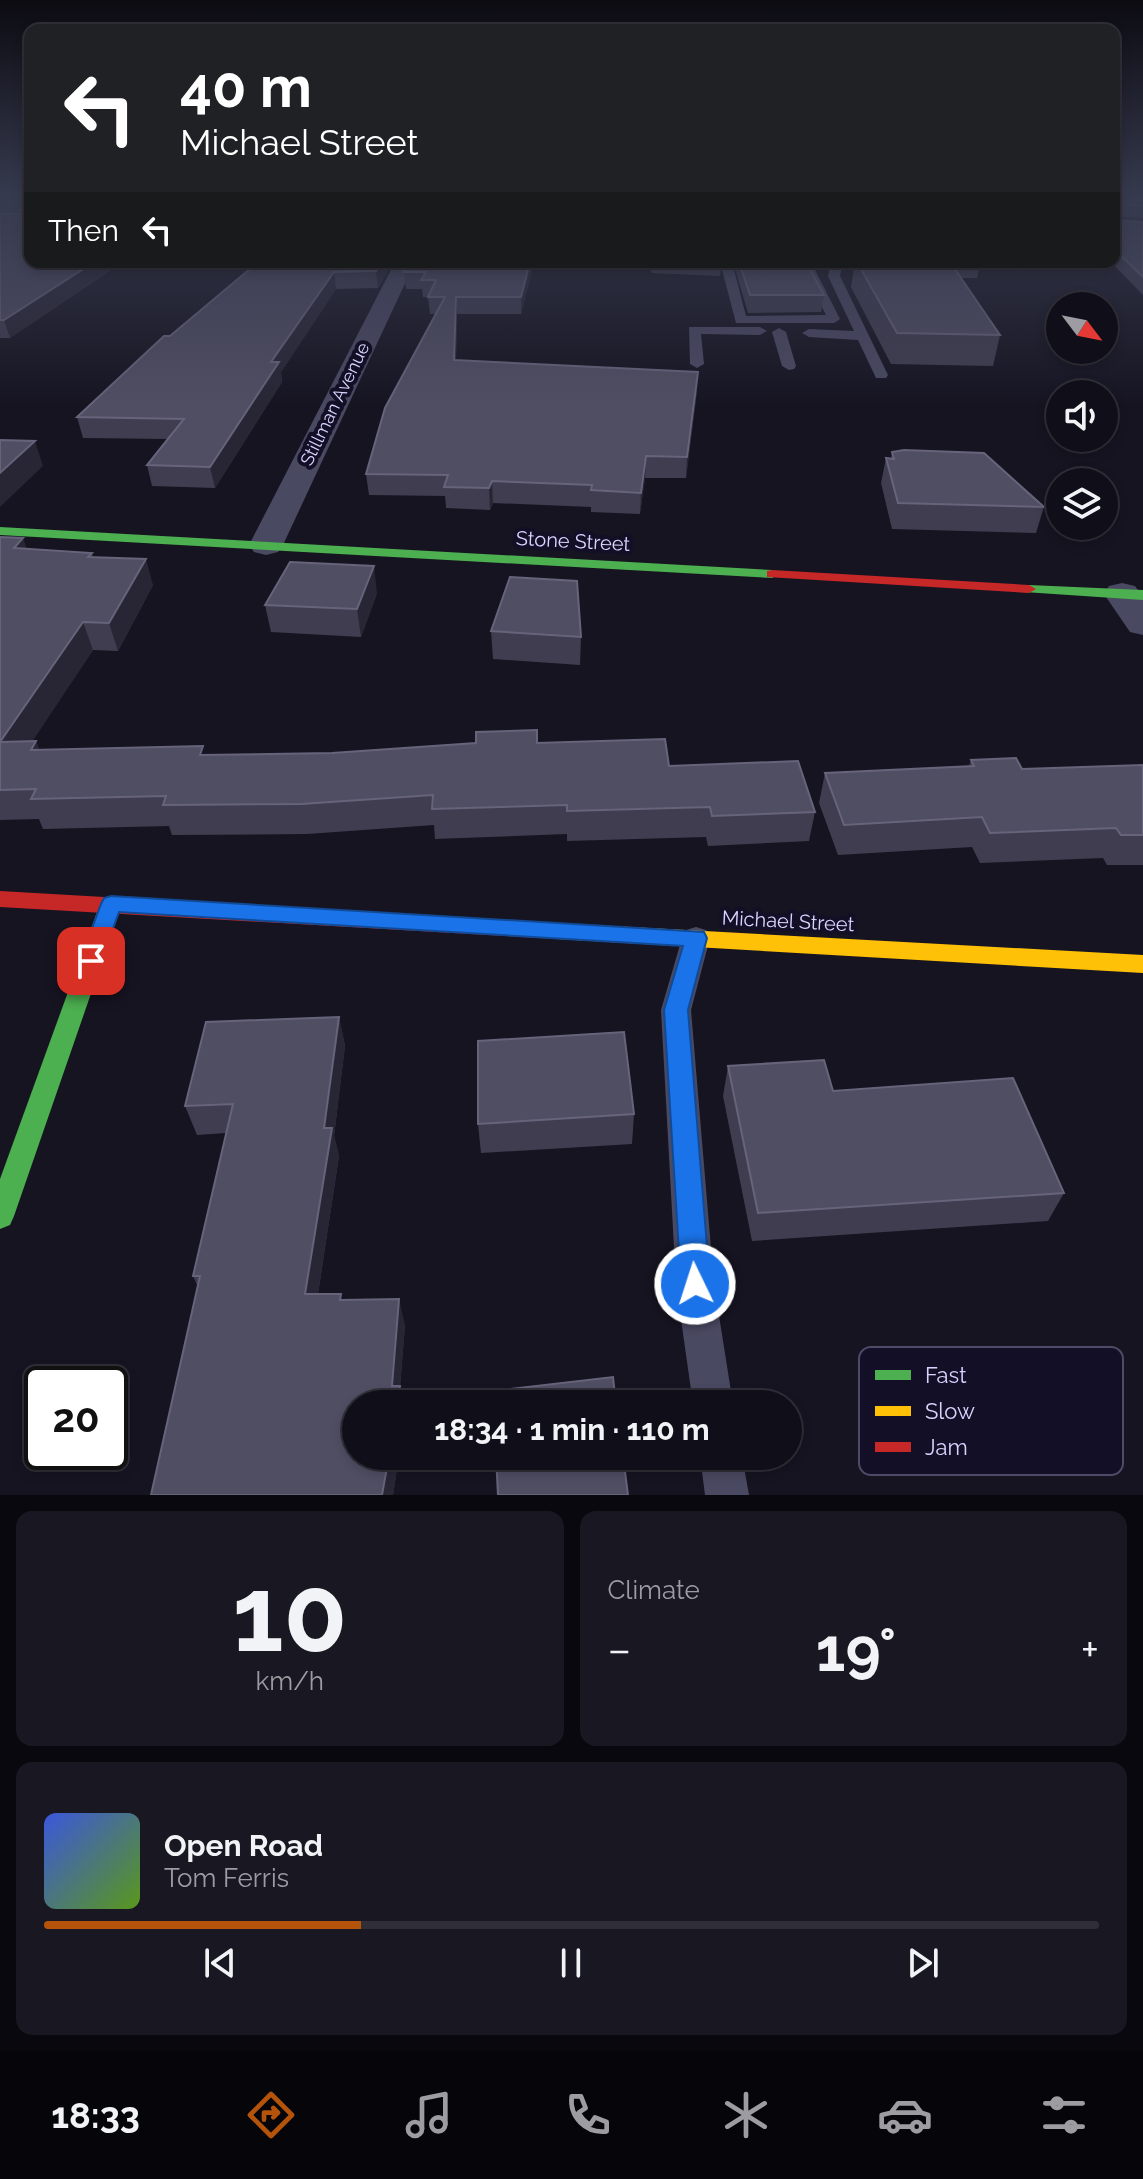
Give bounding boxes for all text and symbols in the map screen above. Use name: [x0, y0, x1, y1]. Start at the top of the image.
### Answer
text: 40 m: [180, 54, 312, 120]
icon: left: [48, 56, 152, 160]
text: Michael Street: [180, 121, 419, 163]
icon: left: [135, 208, 179, 252]
text: Then: [48, 213, 119, 248]
north arrow: [1046, 292, 1118, 364]
map controls: [1046, 292, 1118, 540]
street label: Stillman Avenue: [296, 338, 374, 469]
button: sound: [1046, 380, 1118, 452]
button: layers: [1046, 468, 1118, 540]
street label: Stone Street: [515, 526, 631, 556]
street label: Michael Street: [721, 906, 855, 936]
pin: [57, 927, 125, 995]
icon: arrive: [69, 939, 113, 983]
position arrow: [653, 1242, 737, 1326]
legend: [859, 1347, 1123, 1475]
text: Fast: [925, 1362, 967, 1388]
speed limit sign: 20: [24, 1366, 128, 1470]
text: Slow: [925, 1398, 975, 1424]
text: 18:34 · 1 min · 110 m: [434, 1412, 710, 1447]
text: Jam: [925, 1434, 968, 1460]
text: 10: [232, 1553, 347, 1675]
text: Climate: [608, 1575, 700, 1605]
text: 19°: [816, 1615, 896, 1685]
text: −: [608, 1624, 631, 1675]
text: +: [1081, 1624, 1099, 1675]
text: km/h: [255, 1666, 324, 1696]
text: Open Road: [164, 1828, 323, 1863]
text: Tom Ferris: [164, 1863, 289, 1893]
icon: previous: [198, 1941, 242, 1985]
icon: pause: [549, 1941, 593, 1985]
icon: next: [901, 1941, 945, 1985]
icon: directions: [243, 2087, 299, 2143]
icon: music: [401, 2087, 457, 2143]
icon: phone: [560, 2087, 616, 2143]
icon: climate: [718, 2087, 774, 2143]
icon: car: [877, 2087, 933, 2143]
icon: filters: [1036, 2087, 1092, 2143]
text: 18:33: [51, 2094, 140, 2136]

